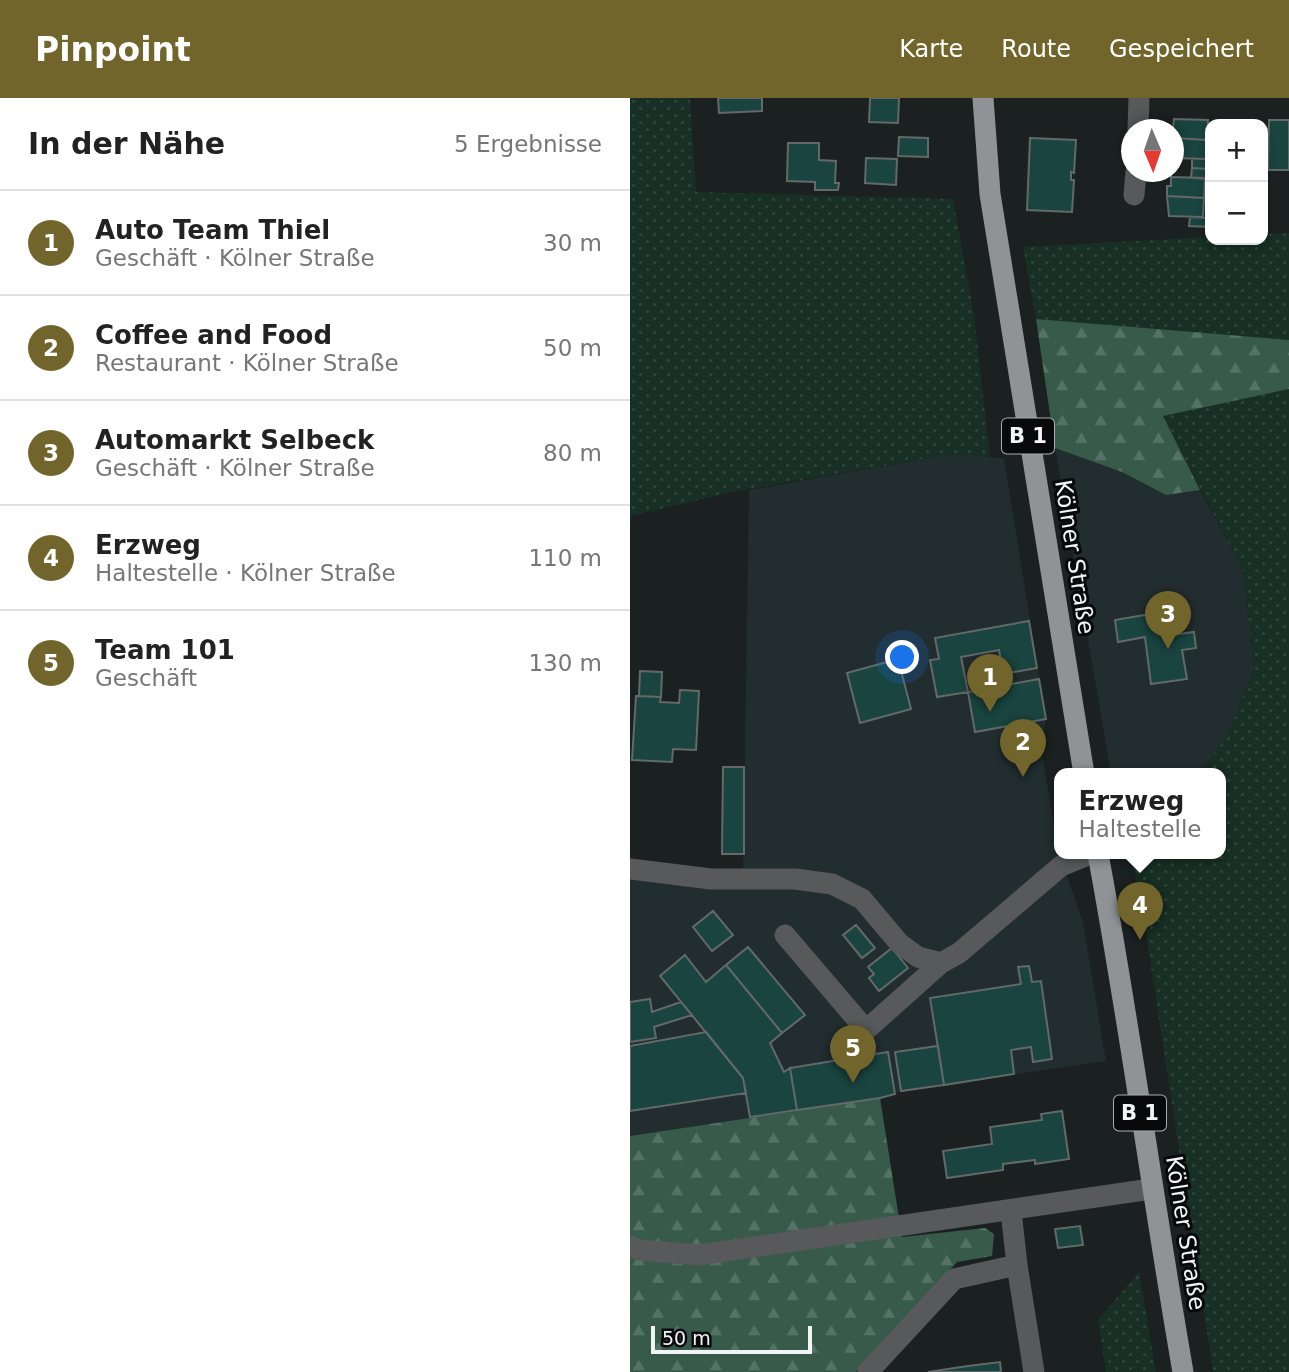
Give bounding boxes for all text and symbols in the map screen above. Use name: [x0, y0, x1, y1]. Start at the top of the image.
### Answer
text: Pinpoint: [35, 30, 191, 69]
text: Karte: [899, 35, 963, 63]
text: Route: [1001, 35, 1071, 63]
text: Gespeichert: [1109, 35, 1254, 63]
north arrow: [1121, 119, 1184, 182]
map controls: [1205, 119, 1268, 245]
button: +: [1205, 119, 1268, 182]
text: In der Nähe: [28, 126, 225, 161]
text: 5 Ergebnisse: [454, 131, 602, 157]
button: −: [1205, 182, 1268, 245]
text: Auto Team Thiel: [95, 215, 330, 245]
text: 1: [43, 230, 59, 256]
text: 30 m: [543, 230, 602, 256]
text: Geschäft · Kölner Straße: [95, 245, 375, 271]
text: Coffee and Food: [95, 320, 332, 350]
text: 2: [43, 335, 59, 361]
text: 50 m: [543, 335, 602, 361]
text: Restaurant · Kölner Straße: [95, 350, 399, 376]
road number: B 1: [1002, 418, 1054, 454]
text: Automarkt Selbeck: [95, 425, 374, 455]
text: 3: [43, 440, 59, 466]
text: 80 m: [543, 440, 602, 466]
text: Geschäft · Kölner Straße: [95, 455, 375, 481]
street label: Kölner Straße: [1050, 478, 1100, 636]
text: Erzweg: [95, 530, 201, 560]
text: 4: [43, 545, 59, 571]
text: 110 m: [528, 545, 602, 571]
text: Haltestelle · Kölner Straße: [95, 560, 396, 586]
pin: 3: [1145, 591, 1191, 649]
text: Team 101: [95, 635, 235, 665]
your location: [885, 640, 919, 674]
text: 5: [43, 650, 59, 676]
text: 130 m: [528, 650, 602, 676]
pin: 1: [967, 654, 1013, 712]
text: Geschäft: [95, 665, 197, 691]
pin: 2: [1000, 719, 1046, 777]
popup: [1054, 768, 1226, 859]
text: Erzweg: [1078, 786, 1184, 816]
text: Haltestelle: [1078, 816, 1202, 842]
pin: 4: [1117, 882, 1163, 940]
pin: 5: [830, 1025, 876, 1083]
road number: B 1: [1114, 1096, 1166, 1130]
street label: Kölner Straße: [1161, 1154, 1211, 1312]
scale bar: [651, 1323, 812, 1355]
text: 50 m: [662, 1327, 711, 1349]

